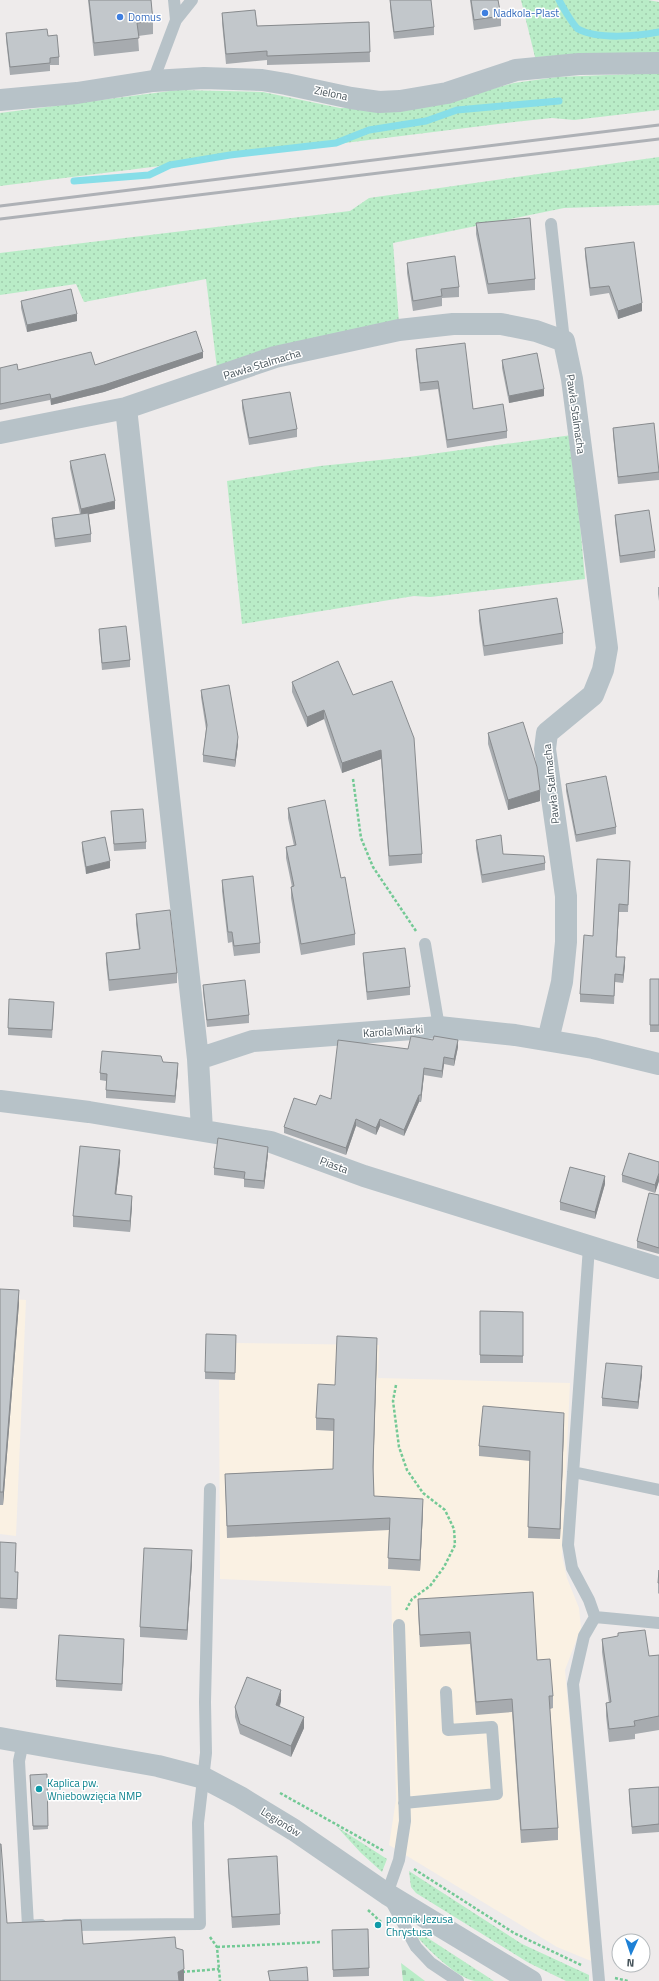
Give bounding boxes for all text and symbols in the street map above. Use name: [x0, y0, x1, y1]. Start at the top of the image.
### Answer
place label: Nadkola-Plast: [493, 5, 559, 21]
marker: Nadkola-Plast: [480, 8, 490, 18]
place label: Domus: [128, 9, 161, 25]
marker: Domus: [115, 12, 125, 22]
street label: Zielona: [313, 82, 350, 104]
street label: Pawła Stalmacha: [221, 344, 303, 383]
street label: Pawła Stalmacha: [562, 373, 590, 455]
street label: Pawła Stalmacha: [539, 743, 563, 825]
street label: Karola Miarki: [362, 1021, 424, 1041]
street label: Piasta: [318, 1153, 351, 1178]
place label: Kaplica pw. Wniebowzięcia NMP: [47, 1775, 142, 1804]
marker: Kaplica pw. Wniebowzięcia NMP: [34, 1784, 44, 1794]
street label: Legionów: [258, 1803, 305, 1841]
place label: pomnik Jezusa Chrystusa: [386, 1911, 453, 1940]
marker: pomnik Jezusa Chrystusa: [373, 1920, 383, 1930]
north arrow: [611, 1933, 651, 1973]
text: N: [626, 1955, 635, 1971]

